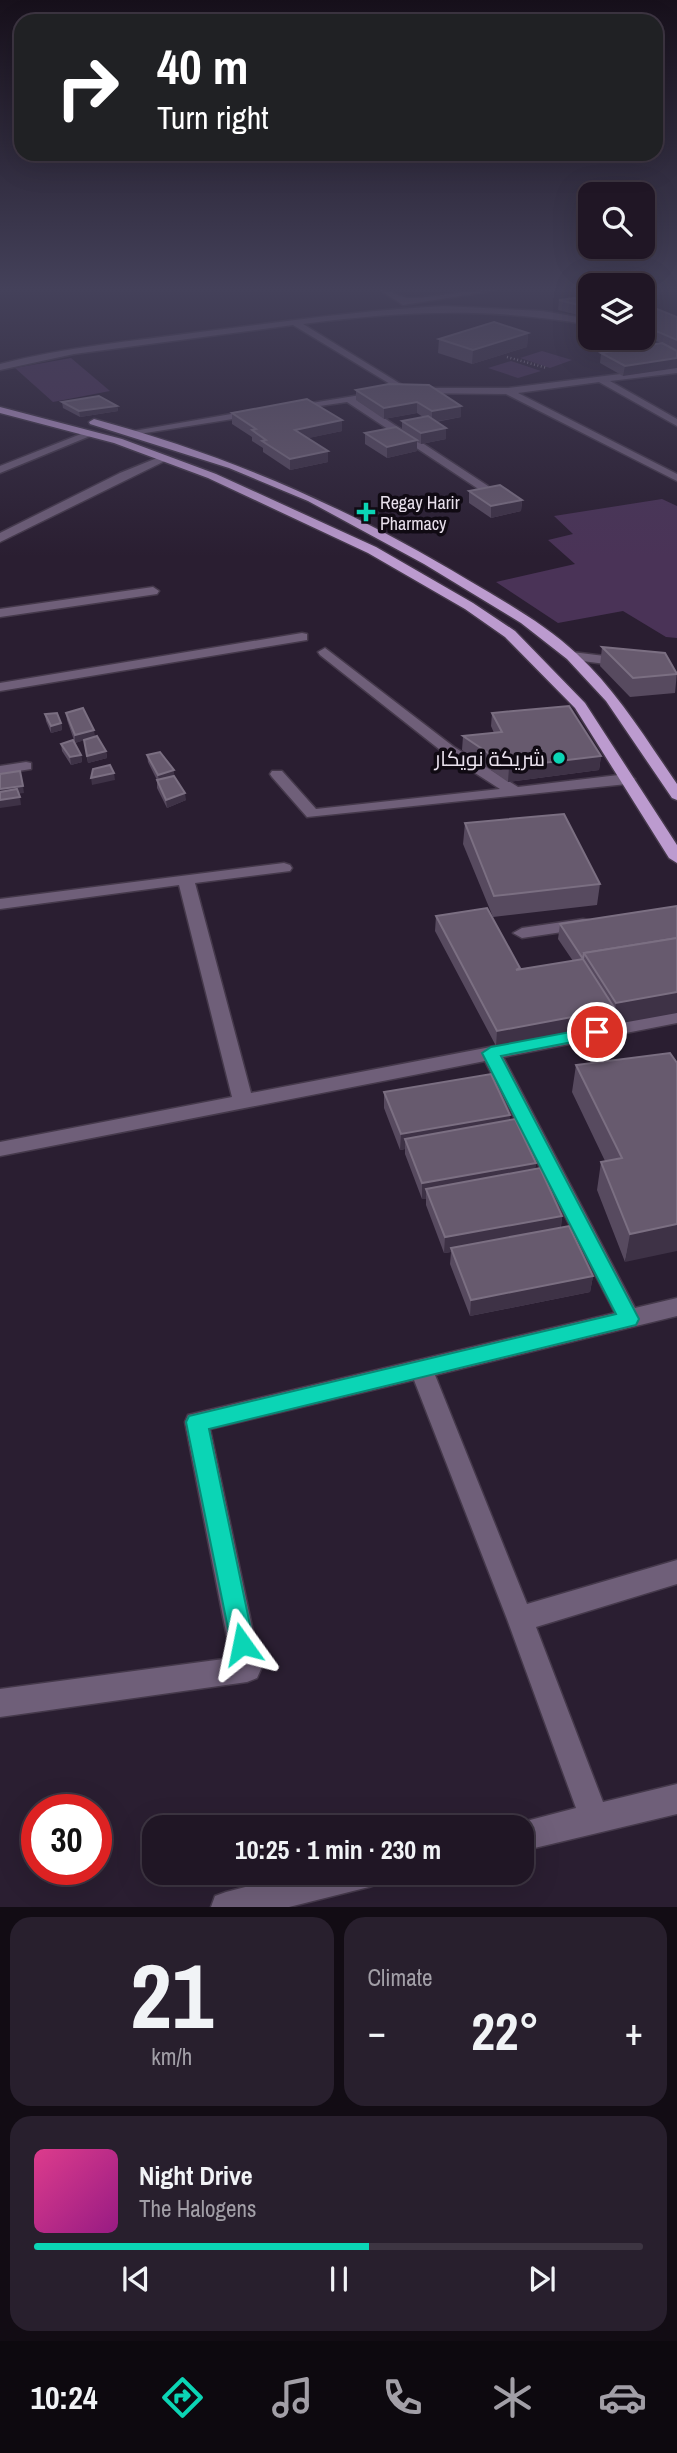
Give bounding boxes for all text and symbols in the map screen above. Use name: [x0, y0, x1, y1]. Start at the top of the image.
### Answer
text: 40 m: [157, 33, 249, 99]
icon: right: [42, 42, 133, 133]
text: Turn right: [157, 96, 269, 139]
map controls: [578, 182, 655, 350]
button: search: [578, 182, 655, 259]
button: layers: [578, 273, 655, 350]
place label: Regay Harir Pharmacy: [380, 490, 460, 536]
marker: Regay Harir Pharmacy: [358, 504, 374, 520]
place label: شريكة نويكار: [434, 744, 545, 773]
marker: شريكة نويكار: [551, 750, 567, 766]
pin: [567, 1002, 627, 1062]
icon: arrive: [578, 1013, 616, 1051]
position arrow: [205, 1607, 279, 1681]
speed limit sign: 30: [21, 1794, 112, 1885]
text: 10:25 · 1 min · 230 m: [235, 1832, 441, 1867]
text: 21: [130, 1934, 213, 2056]
text: Climate: [368, 1962, 432, 1993]
text: 22°: [471, 1996, 539, 2066]
text: −: [368, 2006, 386, 2057]
text: +: [625, 2006, 643, 2057]
text: km/h: [151, 2041, 192, 2072]
text: Night Drive: [139, 2158, 253, 2193]
text: The Halogens: [139, 2193, 256, 2224]
icon: previous: [117, 2260, 155, 2298]
icon: pause: [320, 2260, 358, 2298]
icon: next: [523, 2260, 561, 2298]
icon: directions: [158, 2373, 207, 2422]
icon: music: [268, 2373, 317, 2422]
icon: phone: [378, 2373, 427, 2422]
icon: climate: [488, 2373, 537, 2422]
icon: car: [598, 2373, 647, 2422]
text: 10:24: [30, 2376, 98, 2419]

